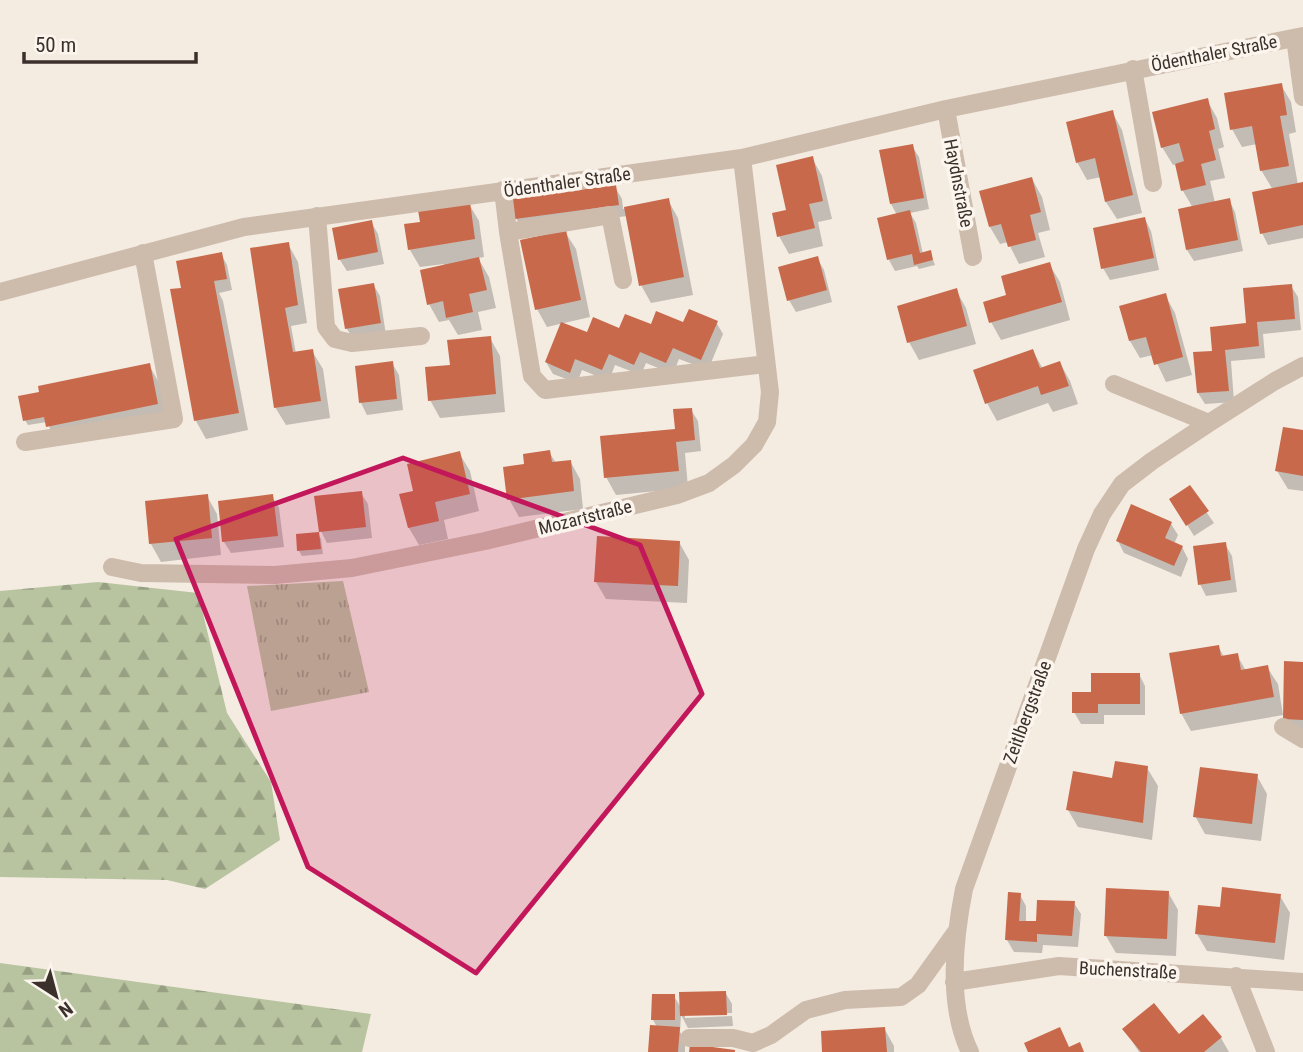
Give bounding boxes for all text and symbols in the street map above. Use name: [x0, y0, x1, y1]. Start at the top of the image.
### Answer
scale bar: [24, 21, 196, 65]
street label: Ödenthaler Straße: [1149, 30, 1279, 76]
text: 50 m: [35, 33, 76, 57]
street label: Haydnstraße: [940, 137, 978, 229]
street label: Ödenthaler Straße: [502, 163, 632, 201]
street label: Mozartstraße: [536, 495, 634, 539]
street label: Zeitlbergstraße: [999, 658, 1055, 766]
street label: Buchenstraße: [1079, 957, 1177, 983]
north arrow: [21, 961, 91, 1031]
text: N: [54, 997, 77, 1022]

